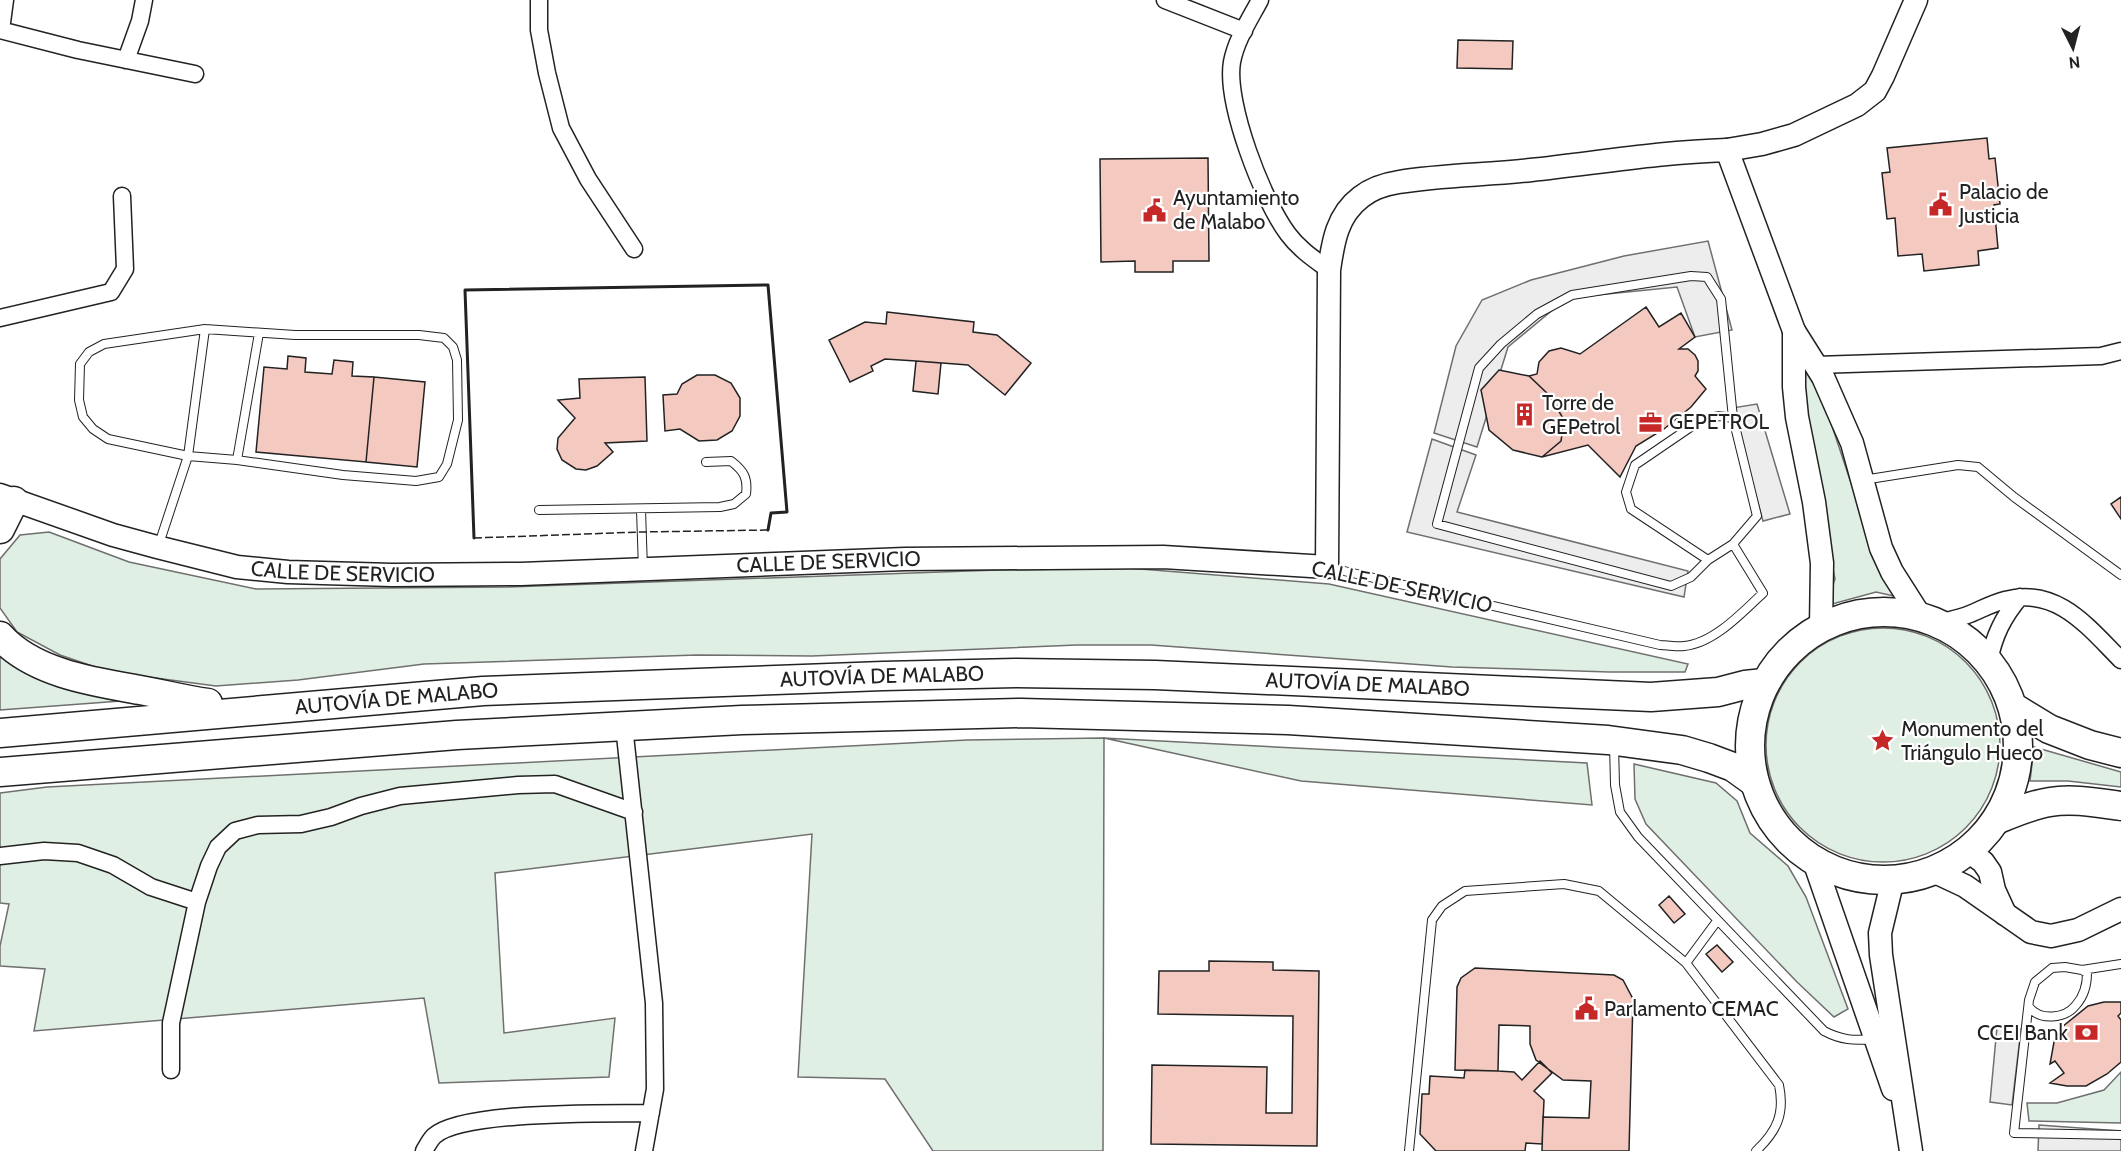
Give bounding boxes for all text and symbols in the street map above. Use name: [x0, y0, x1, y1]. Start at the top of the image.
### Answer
north arrow: [2043, 18, 2103, 78]
text: N: [2068, 52, 2081, 72]
place label: Palacio de Justicia: [1958, 179, 2049, 228]
place label: Ayuntamiento de Malabo: [1173, 185, 1299, 234]
public building icon: Palacio de Justicia: [1928, 191, 1954, 217]
public building icon: Ayuntamiento de Malabo: [1142, 197, 1168, 223]
place label: Torre de GEPetrol: [1542, 390, 1620, 439]
building icon: Torre de GEPetrol: [1511, 402, 1537, 428]
office icon: GEPETROL: [1638, 409, 1664, 435]
place label: GEPETROL: [1669, 409, 1769, 434]
street label: CALLE DE SERVICIO: [736, 546, 921, 578]
street label: CALLE DE SERVICIO: [250, 555, 435, 587]
street label: CALLE DE SERVICIO: [1310, 555, 1495, 618]
street label: AUTOVÍA DE MALABO: [779, 661, 984, 692]
street label: AUTOVÍA DE MALABO: [1265, 667, 1470, 701]
street label: AUTOVÍA DE MALABO: [294, 677, 499, 719]
place label: Monumento del Triángulo Hueco: [1901, 716, 2044, 765]
place icon: Monumento del Triángulo Hueco: [1870, 728, 1896, 754]
public building icon: Parlamento CEMAC: [1573, 996, 1599, 1022]
place label: Parlamento CEMAC: [1604, 996, 1779, 1021]
place label: CCEI Bank: [1977, 1020, 2069, 1045]
bank icon: CCEI Bank: [2073, 1020, 2099, 1046]

